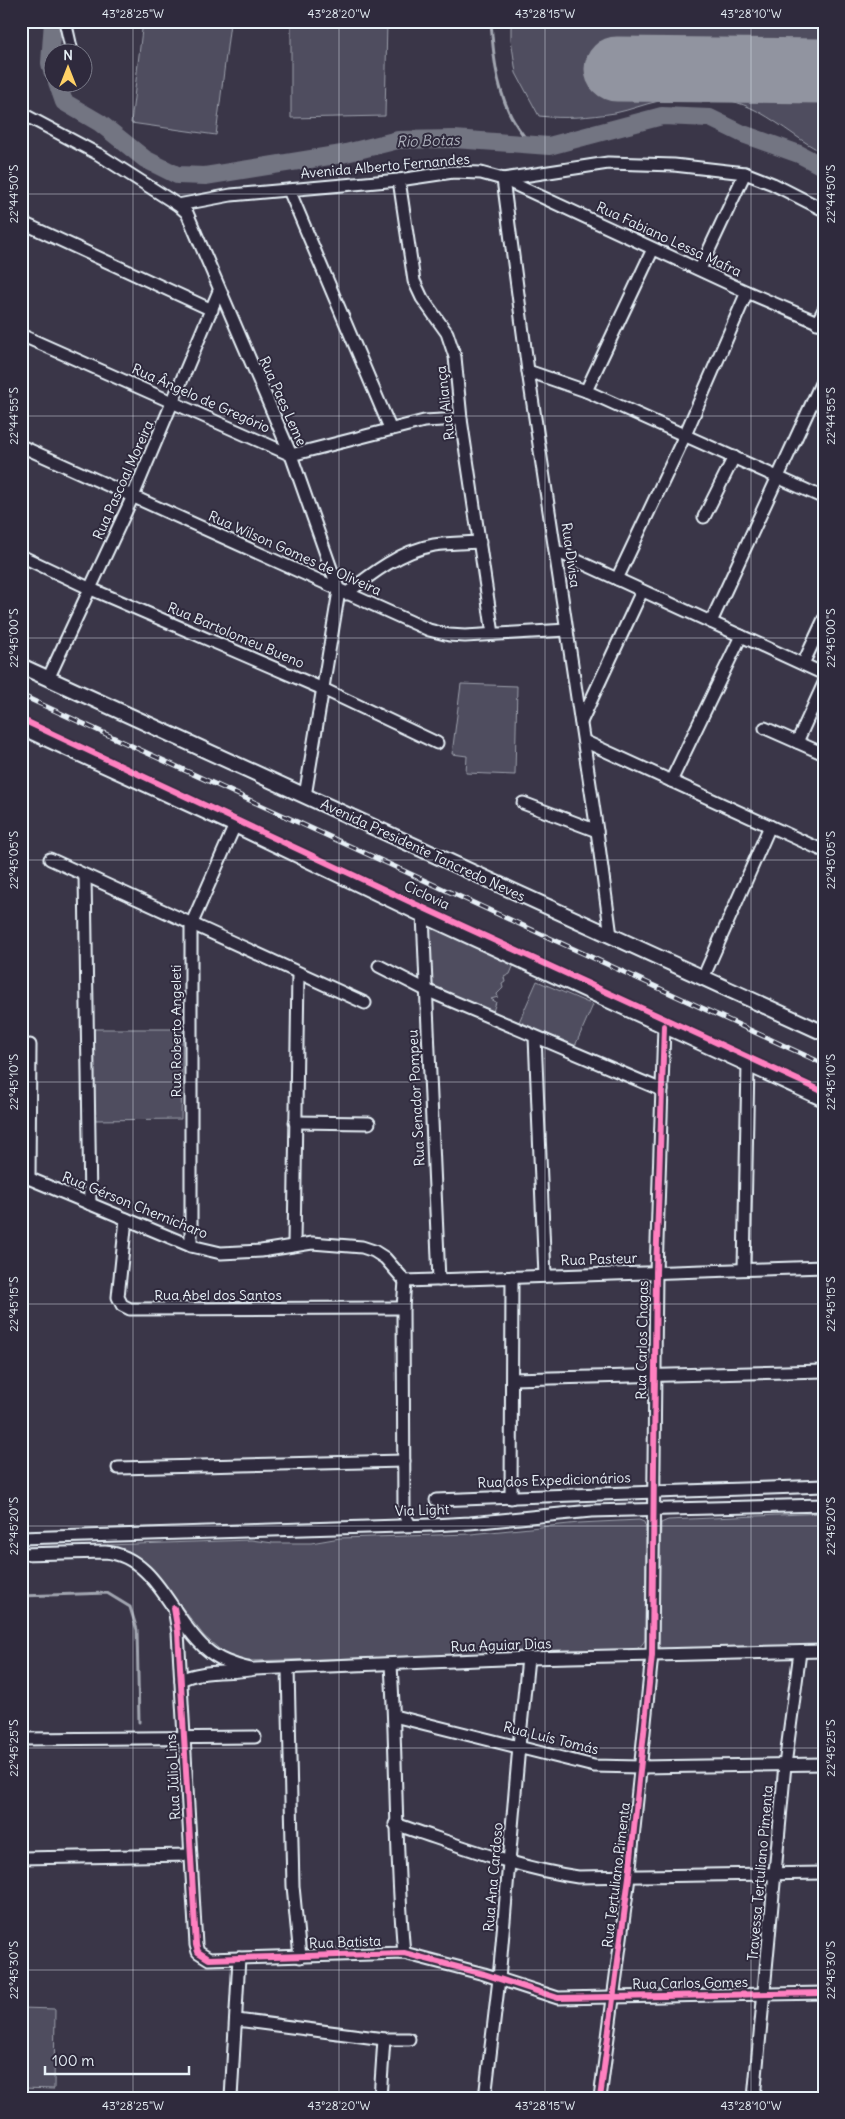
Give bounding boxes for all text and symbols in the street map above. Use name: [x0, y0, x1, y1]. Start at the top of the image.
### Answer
text: 43°28'25"W: [102, 6, 164, 21]
text: 43°28'20"W: [307, 6, 371, 21]
text: 43°28'15"W: [515, 6, 575, 21]
text: 43°28'10"W: [720, 6, 782, 21]
north arrow: [42, 42, 92, 92]
text: N: [63, 46, 73, 64]
water label: Rio Botas: [396, 130, 461, 151]
street label: Avenida Alberto Fernandes: [300, 150, 470, 182]
text: 22°44'50"S: [6, 164, 21, 223]
text: 22°44'50"S: [823, 164, 838, 223]
street label: Rua Fabiano Lessa Mafra: [594, 197, 744, 281]
street label: Rua Paes Leme: [255, 353, 311, 449]
street label: Rua Ângelo de Gregório: [129, 359, 273, 437]
street label: Rua Aliança: [432, 365, 458, 441]
text: 22°44'55"S: [6, 387, 21, 445]
text: 22°44'55"S: [823, 387, 838, 445]
street label: Rua Pascoal Moreira: [89, 418, 157, 542]
street label: Rua Wilson Gomes de Oliveira: [206, 507, 384, 599]
street label: Rua Divisa: [558, 521, 584, 589]
street label: Rua Bartolomeu Bueno: [165, 598, 307, 672]
text: 22°45'00"S: [6, 608, 21, 668]
text: 22°45'00"S: [823, 608, 838, 668]
street label: Avenida Presidente Tancredo Neves: [318, 795, 528, 905]
text: 22°45'05"S: [6, 830, 21, 889]
text: 22°45'05"S: [823, 830, 838, 889]
street label: Ciclovia: [401, 877, 453, 913]
street label: Rua Roberto Angeleti: [167, 965, 185, 1097]
street label: Rua Senador Pompeu: [403, 1029, 429, 1167]
text: 22°45'10"S: [6, 1053, 21, 1110]
text: 22°45'10"S: [823, 1053, 838, 1110]
street label: Rua Gérson Chernicharo: [59, 1167, 211, 1243]
street label: Rua Pasteur: [560, 1249, 638, 1269]
text: 22°45'15"S: [6, 1276, 21, 1332]
text: 22°45'15"S: [823, 1276, 838, 1332]
street label: Rua Carlos Chagas: [632, 1280, 652, 1400]
street label: Rua Abel dos Santos: [154, 1286, 282, 1304]
street label: Rua dos Expedicionários: [477, 1468, 631, 1492]
text: 22°45'20"S: [6, 1497, 21, 1555]
text: 22°45'20"S: [823, 1497, 838, 1555]
street label: Via Light: [394, 1500, 450, 1520]
street label: Rua Aguiar Dias: [450, 1634, 552, 1656]
street label: Rua Luís Tomás: [501, 1717, 601, 1759]
text: 22°45'25"S: [6, 1719, 21, 1777]
text: 22°45'25"S: [823, 1719, 838, 1777]
street label: Rua Júlio Lins: [162, 1733, 184, 1821]
street label: Travessa Tertuliano Pimenta: [743, 1784, 777, 1962]
street label: Rua Tertuliano Pimenta: [598, 1801, 634, 1949]
street label: Rua Ana Cardoso: [479, 1821, 507, 1932]
street label: Rua Batista: [309, 1932, 381, 1952]
text: 22°45'30"S: [6, 1940, 21, 1999]
text: 22°45'30"S: [823, 1940, 838, 1999]
street label: Rua Carlos Gomes: [632, 1973, 748, 1993]
scale bar: [45, 2044, 189, 2076]
text: 100 m: [52, 2051, 94, 2070]
text: 43°28'25"W: [102, 2098, 164, 2113]
text: 43°28'20"W: [307, 2098, 371, 2113]
text: 43°28'15"W: [515, 2098, 575, 2113]
text: 43°28'10"W: [720, 2098, 782, 2113]

